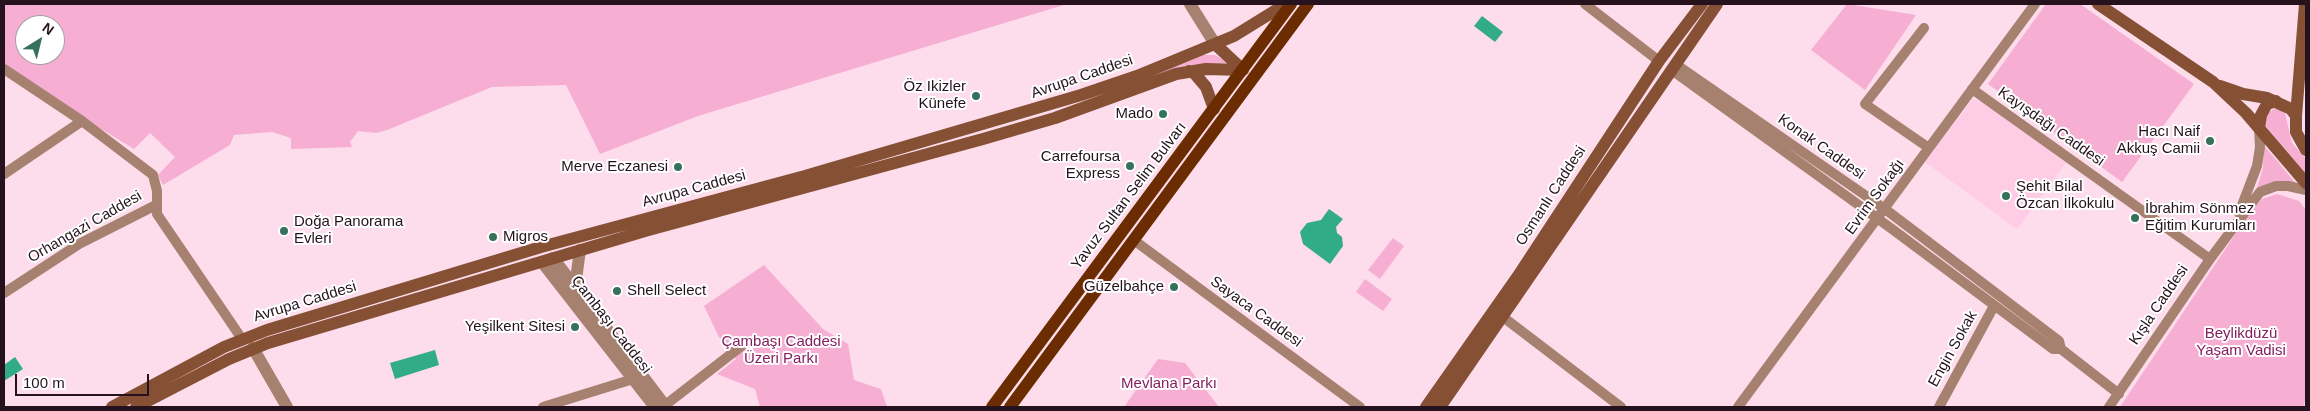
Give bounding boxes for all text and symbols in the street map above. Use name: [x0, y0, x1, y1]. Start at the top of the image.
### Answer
north arrow: [15, 15, 65, 65]
text: N: [39, 19, 57, 38]
street label: Avrupa Caddesi: [1029, 51, 1135, 103]
place label: Öz Ikizler Künefe: [903, 78, 966, 113]
street label: Kayışdağı Caddesi: [1994, 84, 2108, 170]
marker: Öz Ikizler Künefe: [970, 90, 982, 102]
place label: Mado: [1115, 105, 1153, 123]
marker: Mado: [1157, 108, 1169, 120]
street label: Konak Caddesi: [1774, 110, 1868, 184]
street label: Yavuz Sultan Selim Bulvarı: [1068, 119, 1190, 273]
place label: Hacı Naif Akkuş Camii: [2117, 123, 2200, 158]
marker: Hacı Naif Akkuş Camii: [2204, 135, 2216, 147]
street label: Osmanlı Caddesi: [1512, 143, 1590, 249]
place label: Carrefoursa Express: [1041, 148, 1120, 183]
street label: Evrim Sokağı: [1842, 156, 1908, 238]
place label: Merve Eczanesi: [561, 158, 668, 176]
marker: Carrefoursa Express: [1124, 160, 1136, 172]
marker: Merve Eczanesi: [672, 161, 684, 173]
street label: Avrupa Caddesi: [640, 167, 748, 211]
place label: Şehit Bilal Özcan İlkokulu: [2016, 178, 2114, 213]
street label: Orhangazi Caddesi: [25, 187, 145, 267]
marker: Şehit Bilal Özcan İlkokulu: [2000, 190, 2012, 202]
place label: İbrahim Sönmez Eğitim Kurumları: [2145, 200, 2256, 235]
marker: İbrahim Sönmez Eğitim Kurumları: [2129, 212, 2141, 224]
place label: Doğa Panorama Evleri: [294, 213, 403, 248]
marker: Doğa Panorama Evleri: [278, 225, 290, 237]
place label: Migros: [503, 228, 548, 246]
marker: Migros: [487, 231, 499, 243]
street label: Kışla Caddesi: [2126, 262, 2192, 348]
street label: Çambaşı Caddesi: [567, 272, 655, 378]
street label: Sayaca Caddesi: [1207, 273, 1305, 351]
street label: Avrupa Caddesi: [251, 278, 359, 326]
place label: Güzelbahçe: [1084, 278, 1164, 296]
marker: Güzelbahçe: [1168, 281, 1180, 293]
place label: Shell Select: [627, 282, 706, 300]
marker: Shell Select: [611, 285, 623, 297]
street label: Engin Sokak: [1925, 308, 1981, 390]
place label: Yeşilkent Sitesi: [465, 318, 565, 336]
marker: Yeşilkent Sitesi: [569, 321, 581, 333]
park label: Beylikdüzü Yaşam Vadisi: [2196, 325, 2286, 360]
park label: Çambaşı Caddesi Üzeri Parkı: [721, 333, 841, 368]
scale bar: [18, 364, 151, 396]
text: 100 m: [23, 374, 65, 391]
park label: Mevlana Parkı: [1121, 375, 1217, 393]

